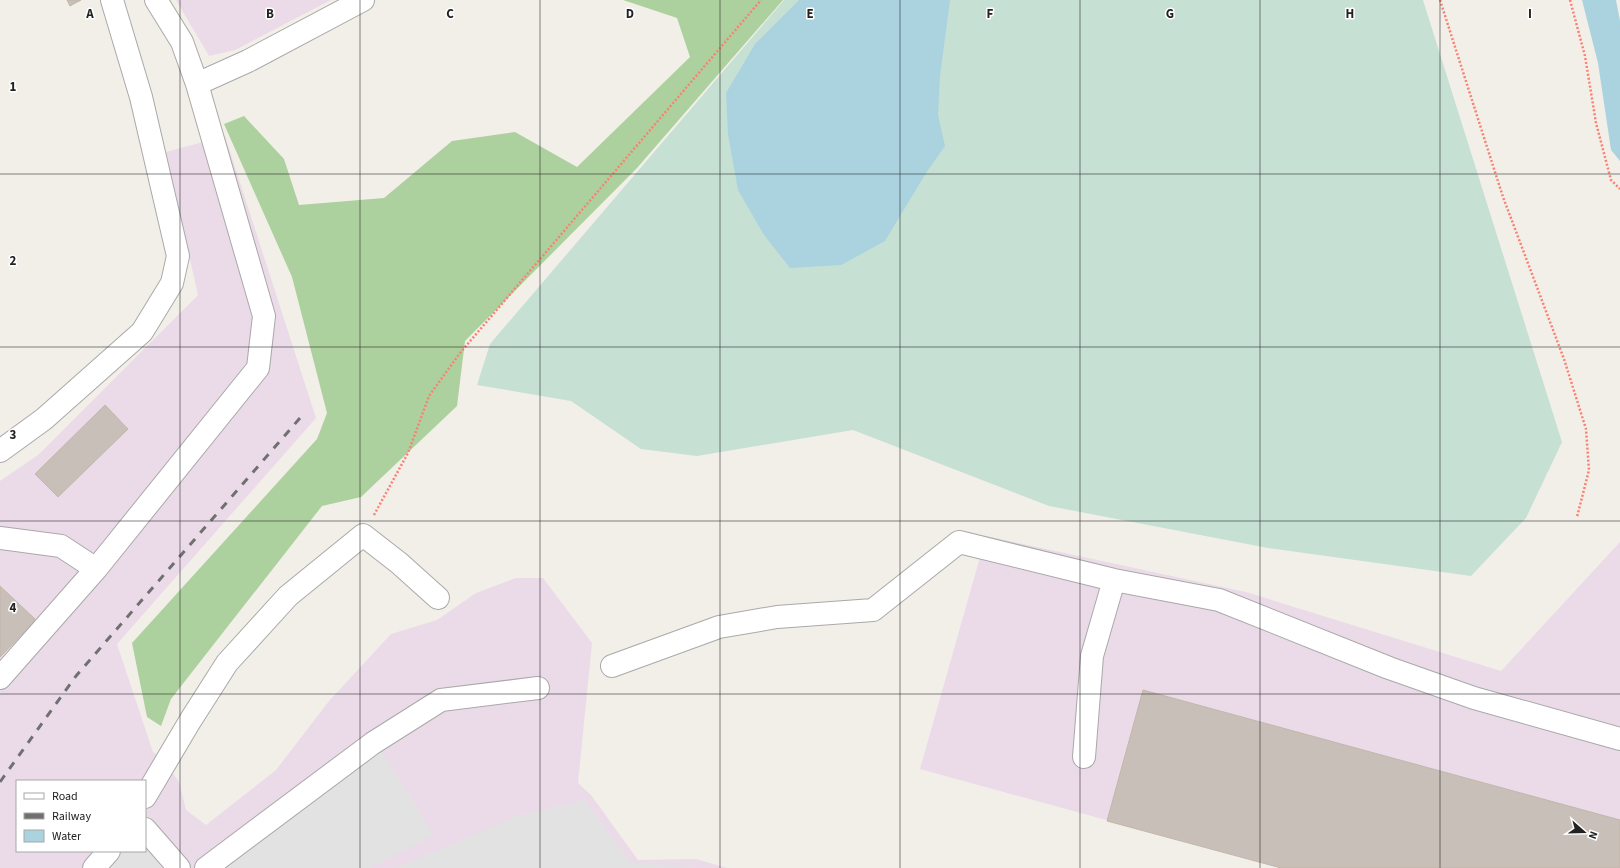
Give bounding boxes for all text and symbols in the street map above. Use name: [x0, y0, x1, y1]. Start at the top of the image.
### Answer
text: A: [85, 5, 94, 23]
text: B: [266, 5, 274, 23]
text: C: [446, 5, 454, 23]
text: D: [626, 5, 634, 23]
text: E: [806, 5, 814, 23]
text: F: [987, 5, 994, 23]
text: G: [1166, 5, 1174, 23]
text: H: [1346, 5, 1354, 23]
text: I: [1528, 5, 1532, 23]
text: 1: [10, 78, 17, 96]
text: 2: [10, 252, 17, 270]
text: 3: [10, 426, 17, 444]
text: 4: [10, 599, 17, 617]
legend: [16, 780, 146, 852]
text: Road: [52, 788, 78, 805]
text: Railway: [52, 808, 91, 825]
north arrow: [1564, 812, 1604, 852]
text: Water: [52, 828, 82, 845]
text: N: [1585, 829, 1601, 841]

